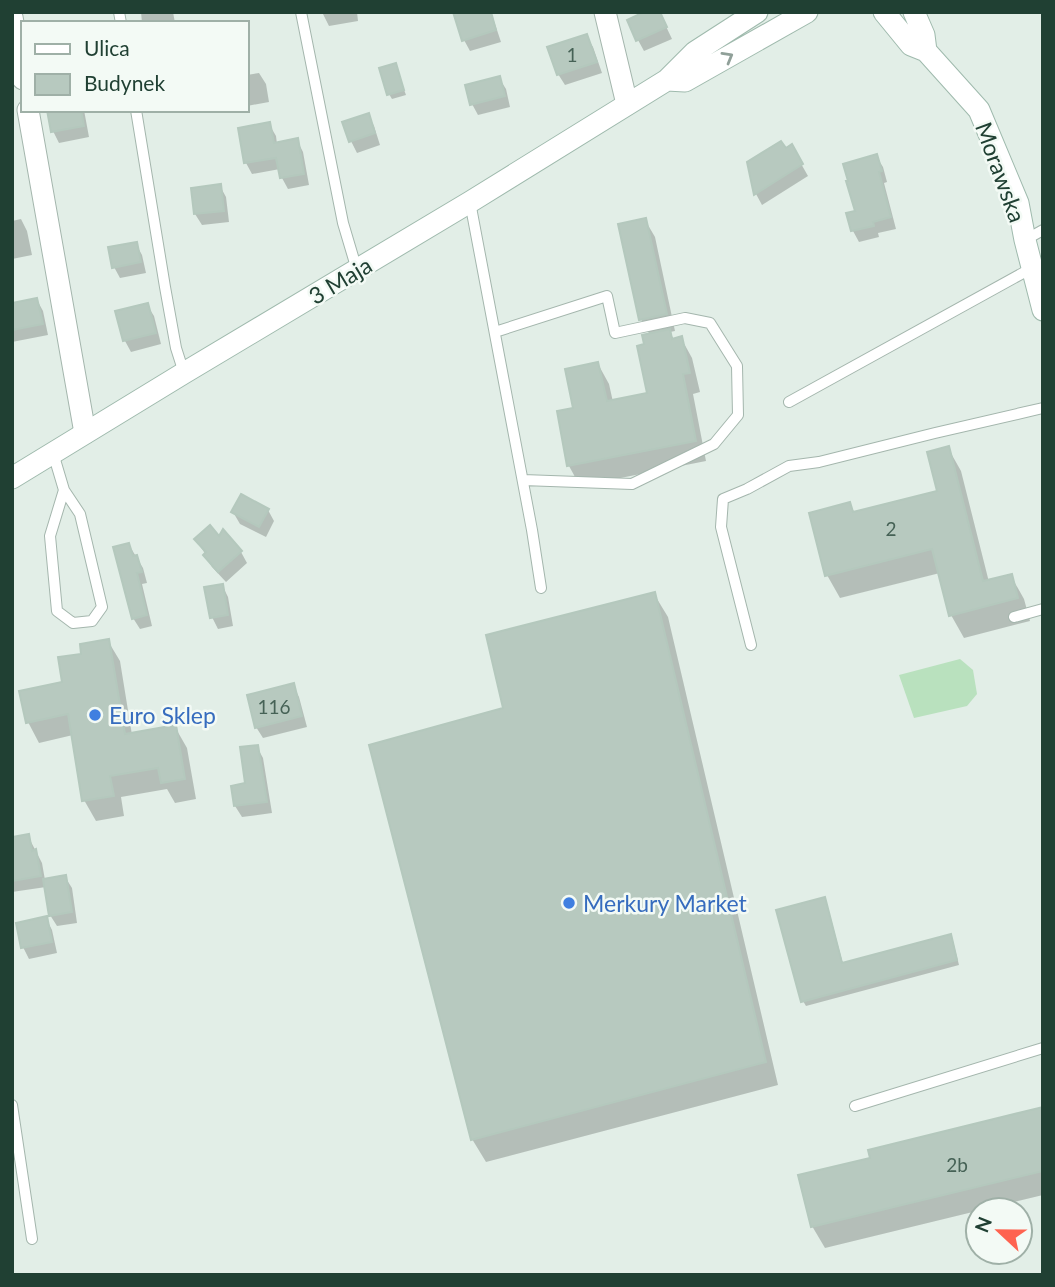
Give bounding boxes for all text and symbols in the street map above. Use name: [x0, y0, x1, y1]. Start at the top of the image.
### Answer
legend: [21, 21, 248, 112]
text: Ulica: [84, 35, 130, 60]
house number: 1: [566, 43, 578, 66]
one-way arrow: [721, 52, 734, 65]
text: Budynek: [84, 70, 165, 95]
street label: Morawska: [970, 118, 1032, 226]
street label: 3 Maja: [303, 250, 377, 310]
house number: 2: [885, 517, 897, 540]
house number: 116: [257, 695, 291, 718]
place label: Euro Sklep: [109, 701, 216, 729]
marker: Euro Sklep: [87, 707, 103, 723]
place label: Merkury Market: [583, 889, 747, 917]
marker: Merkury Market: [561, 895, 577, 911]
house number: 2b: [946, 1153, 968, 1176]
north arrow: [964, 1196, 1034, 1266]
text: N: [969, 1213, 996, 1236]

